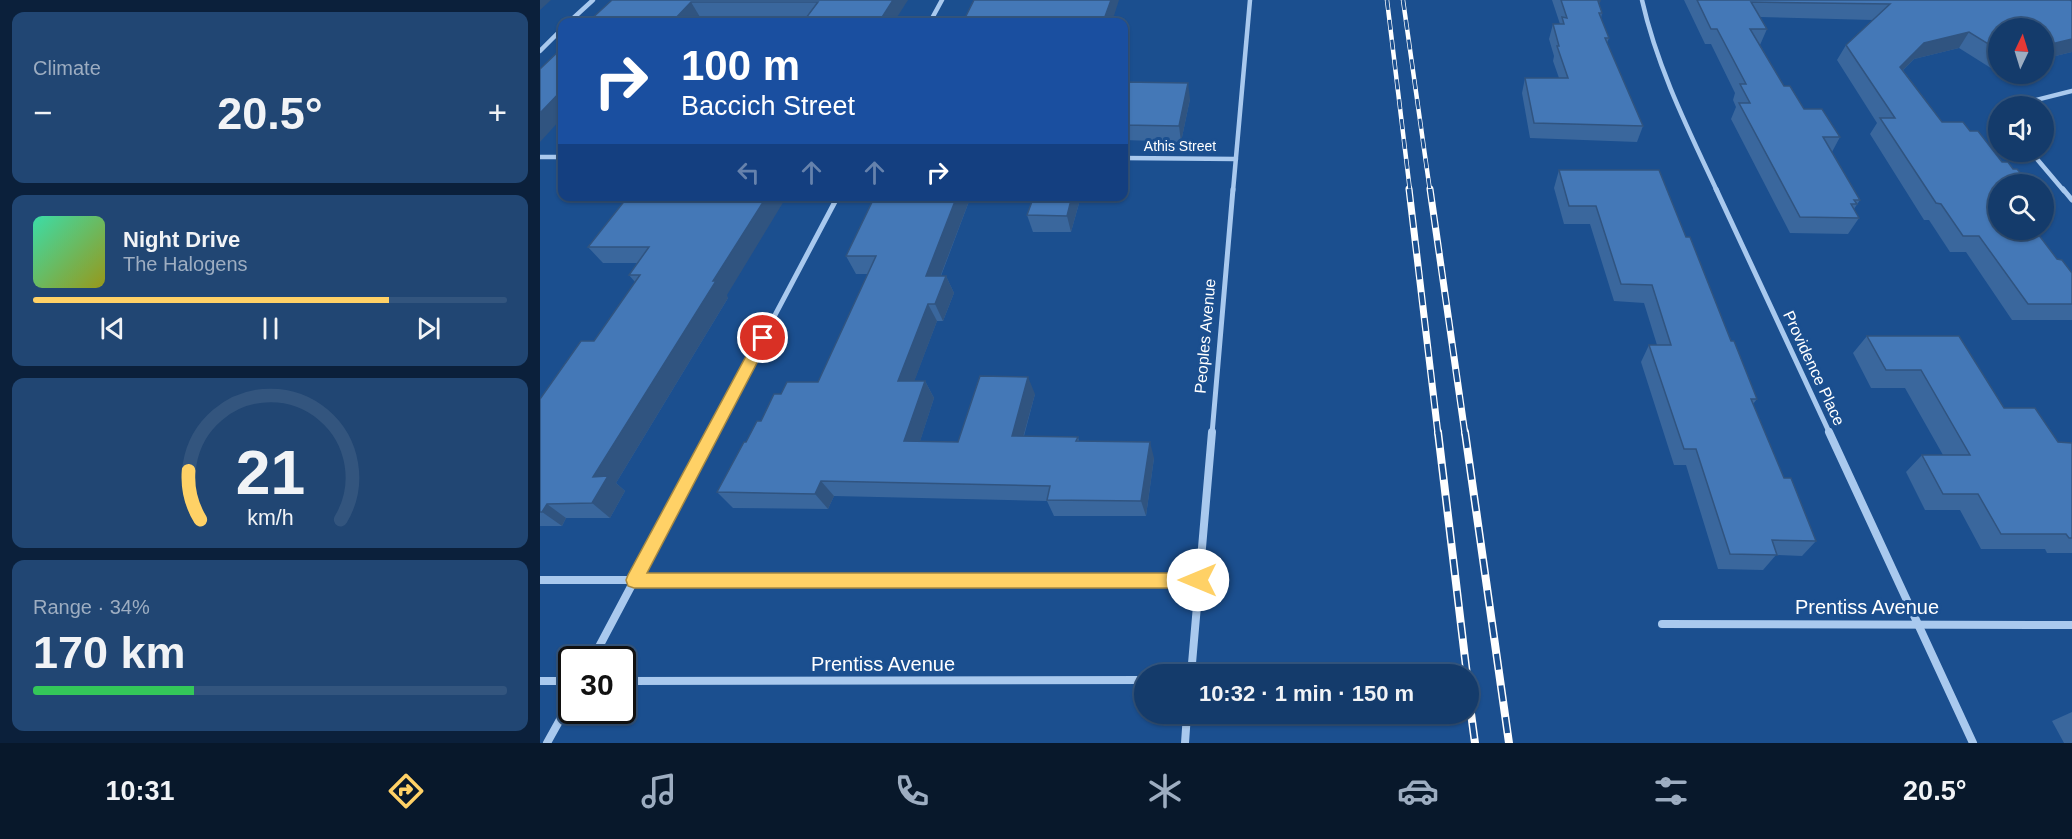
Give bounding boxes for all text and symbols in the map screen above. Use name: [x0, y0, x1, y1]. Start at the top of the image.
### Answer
north arrow: [1988, 18, 2054, 84]
map controls: [1988, 18, 2054, 240]
icon: right: [582, 42, 660, 120]
text: 100 m: [681, 42, 800, 89]
text: Climate: [33, 57, 101, 79]
text: 20.5°: [217, 88, 323, 139]
text: Baccich Street: [681, 91, 855, 121]
text: −: [33, 94, 52, 131]
text: +: [488, 94, 507, 131]
button: sound: [1988, 96, 2054, 162]
street label: Athis Street: [1144, 138, 1216, 154]
icon: left: [732, 156, 765, 189]
icon: ahead: [795, 156, 828, 189]
icon: ahead: [858, 156, 891, 189]
icon: right: [921, 156, 954, 189]
button: search: [1988, 174, 2054, 240]
text: Night Drive: [123, 227, 240, 252]
text: The Halogens: [123, 253, 248, 275]
street label: Peoples Avenue: [1192, 278, 1219, 394]
street label: Providence Place: [1780, 308, 1848, 428]
icon: previous: [96, 312, 129, 345]
icon: pause: [254, 312, 287, 345]
icon: next: [412, 312, 445, 345]
pin: [737, 312, 788, 363]
icon: arrive: [746, 321, 779, 354]
text: 21: [235, 438, 305, 507]
text: km/h: [247, 506, 293, 530]
position arrow: [1166, 548, 1230, 612]
text: Range · 34%: [33, 596, 150, 618]
street label: Prentiss Avenue: [1795, 596, 1939, 618]
text: 170 km: [33, 627, 186, 678]
speed limit sign: 30: [558, 646, 636, 724]
street label: Prentiss Avenue: [811, 653, 955, 675]
text: 10:32 · 1 min · 150 m: [1199, 681, 1414, 706]
icon: directions: [385, 770, 427, 812]
icon: music: [638, 770, 680, 812]
icon: phone: [891, 770, 933, 812]
icon: climate: [1144, 770, 1186, 812]
icon: car: [1397, 770, 1439, 812]
icon: filters: [1650, 770, 1692, 812]
text: 10:31: [105, 776, 175, 806]
text: 20.5°: [1903, 776, 1966, 806]

